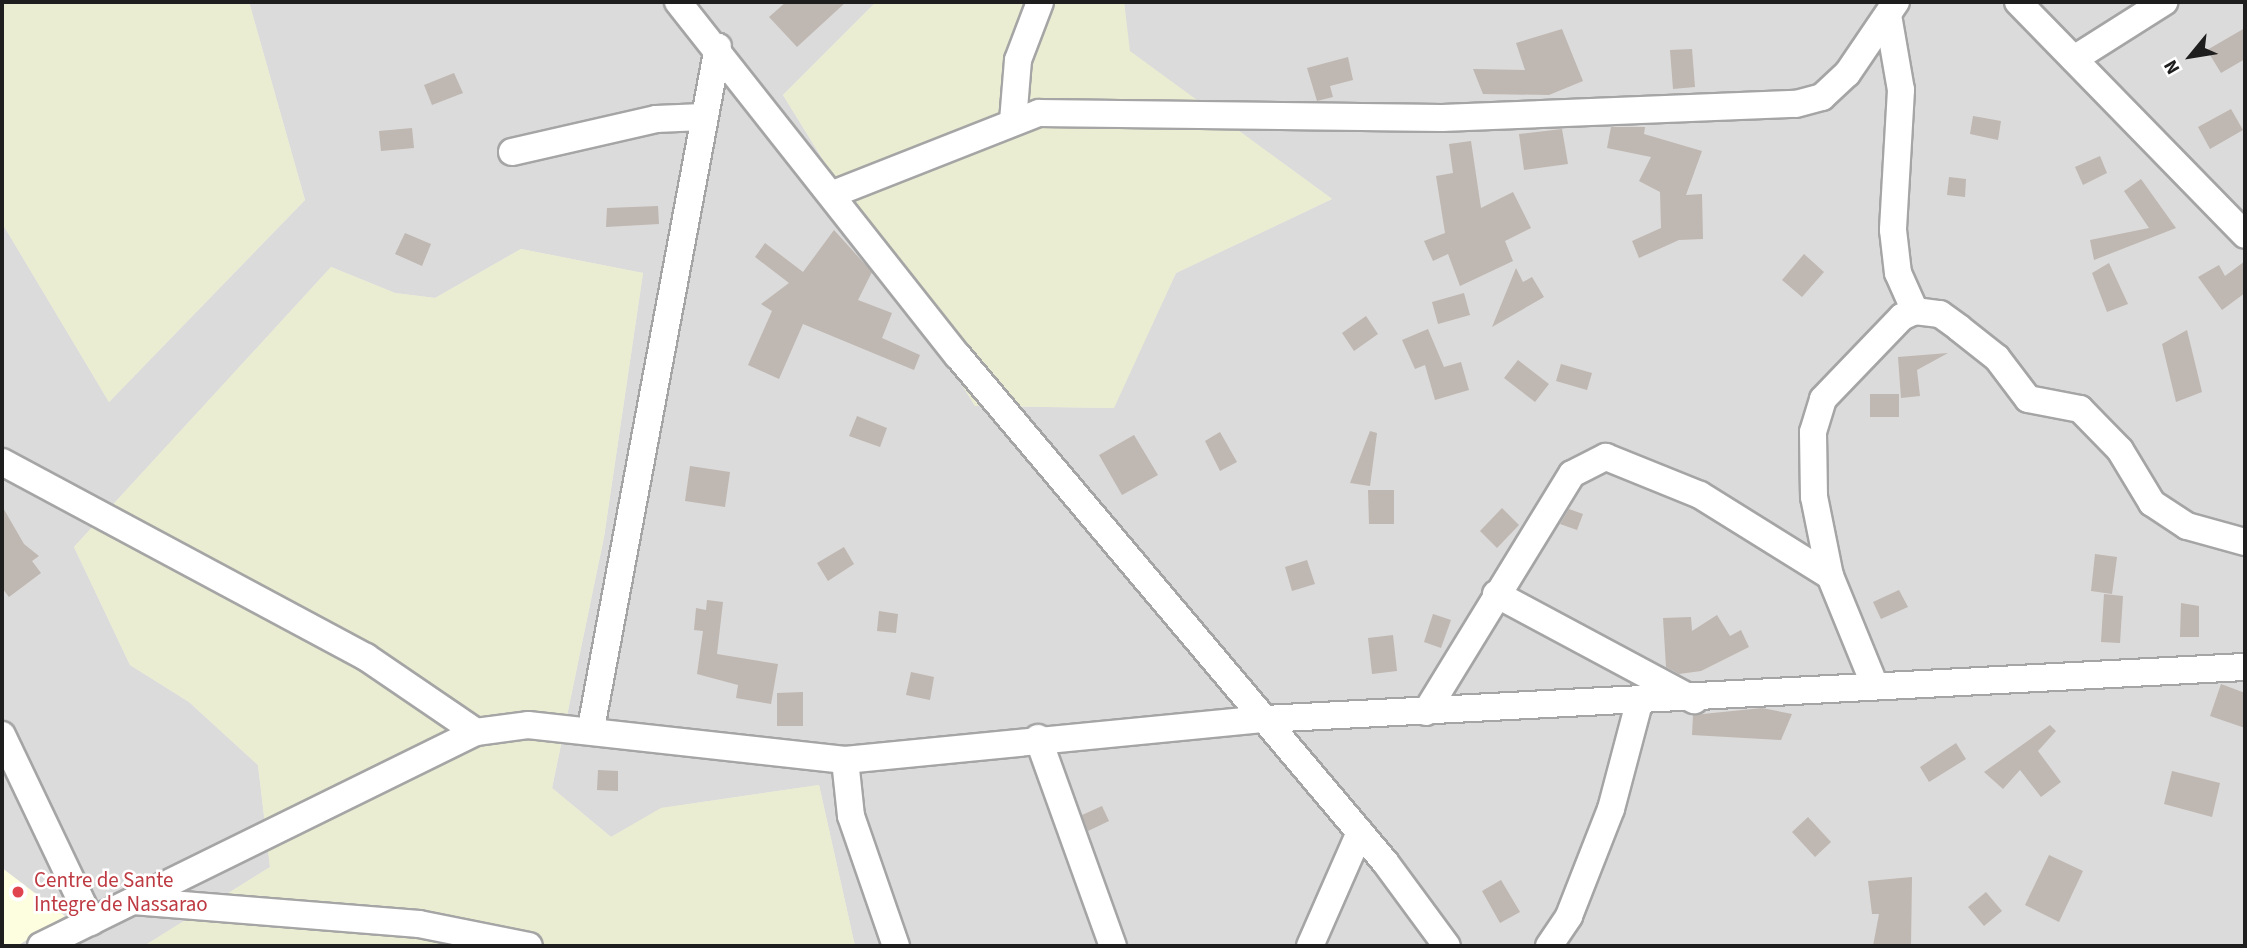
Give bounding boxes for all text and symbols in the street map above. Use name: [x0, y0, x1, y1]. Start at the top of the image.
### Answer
north arrow: [2156, 21, 2226, 91]
text: N: [2158, 55, 2187, 79]
place label: Centre de Sante Integre de Nassarao: [34, 867, 208, 917]
marker: Centre de Sante Integre de Nassarao: [8, 882, 28, 902]

